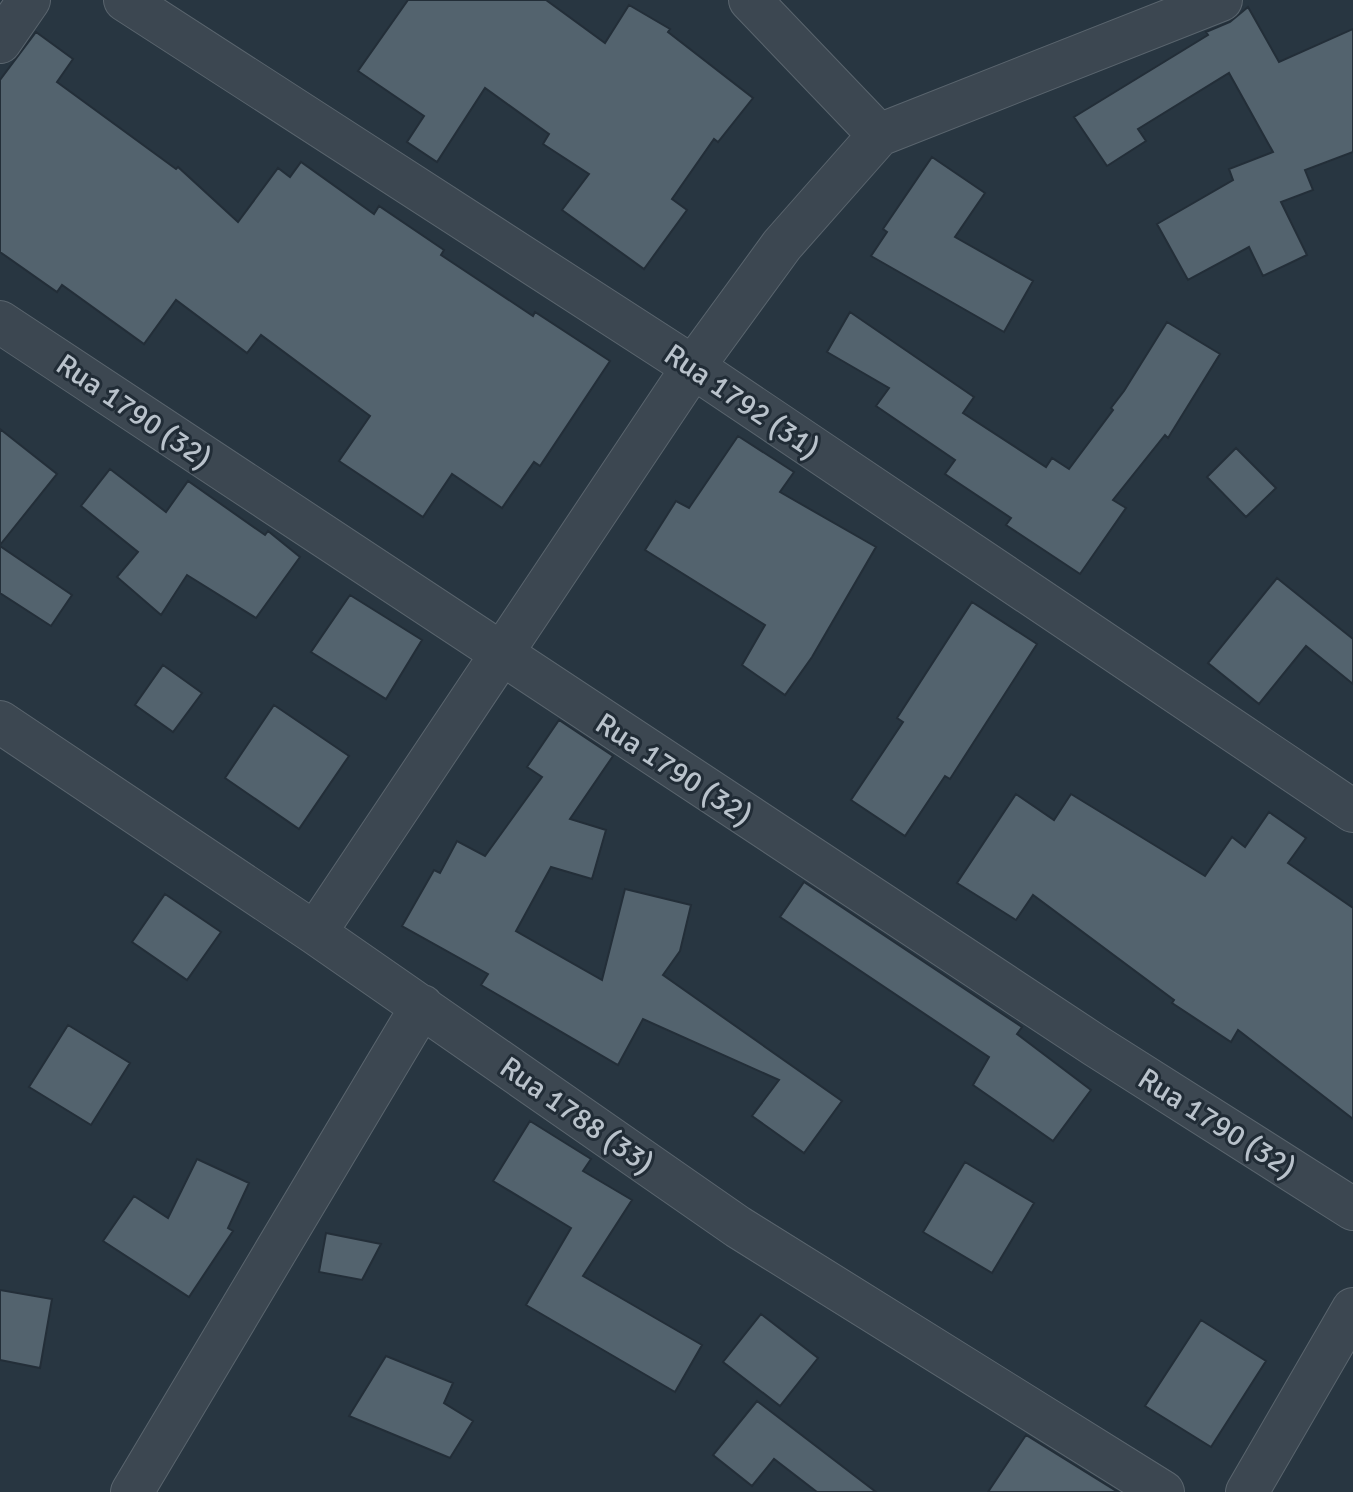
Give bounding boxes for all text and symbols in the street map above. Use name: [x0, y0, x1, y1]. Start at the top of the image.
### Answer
street label: Rua 1792 (31): [657, 336, 826, 467]
street label: Rua 1790 (32): [49, 346, 218, 477]
street label: Rua 1790 (32): [588, 705, 759, 834]
street label: Rua 1788 (33): [493, 1049, 661, 1182]
street label: Rua 1790 (32): [1131, 1060, 1303, 1187]

